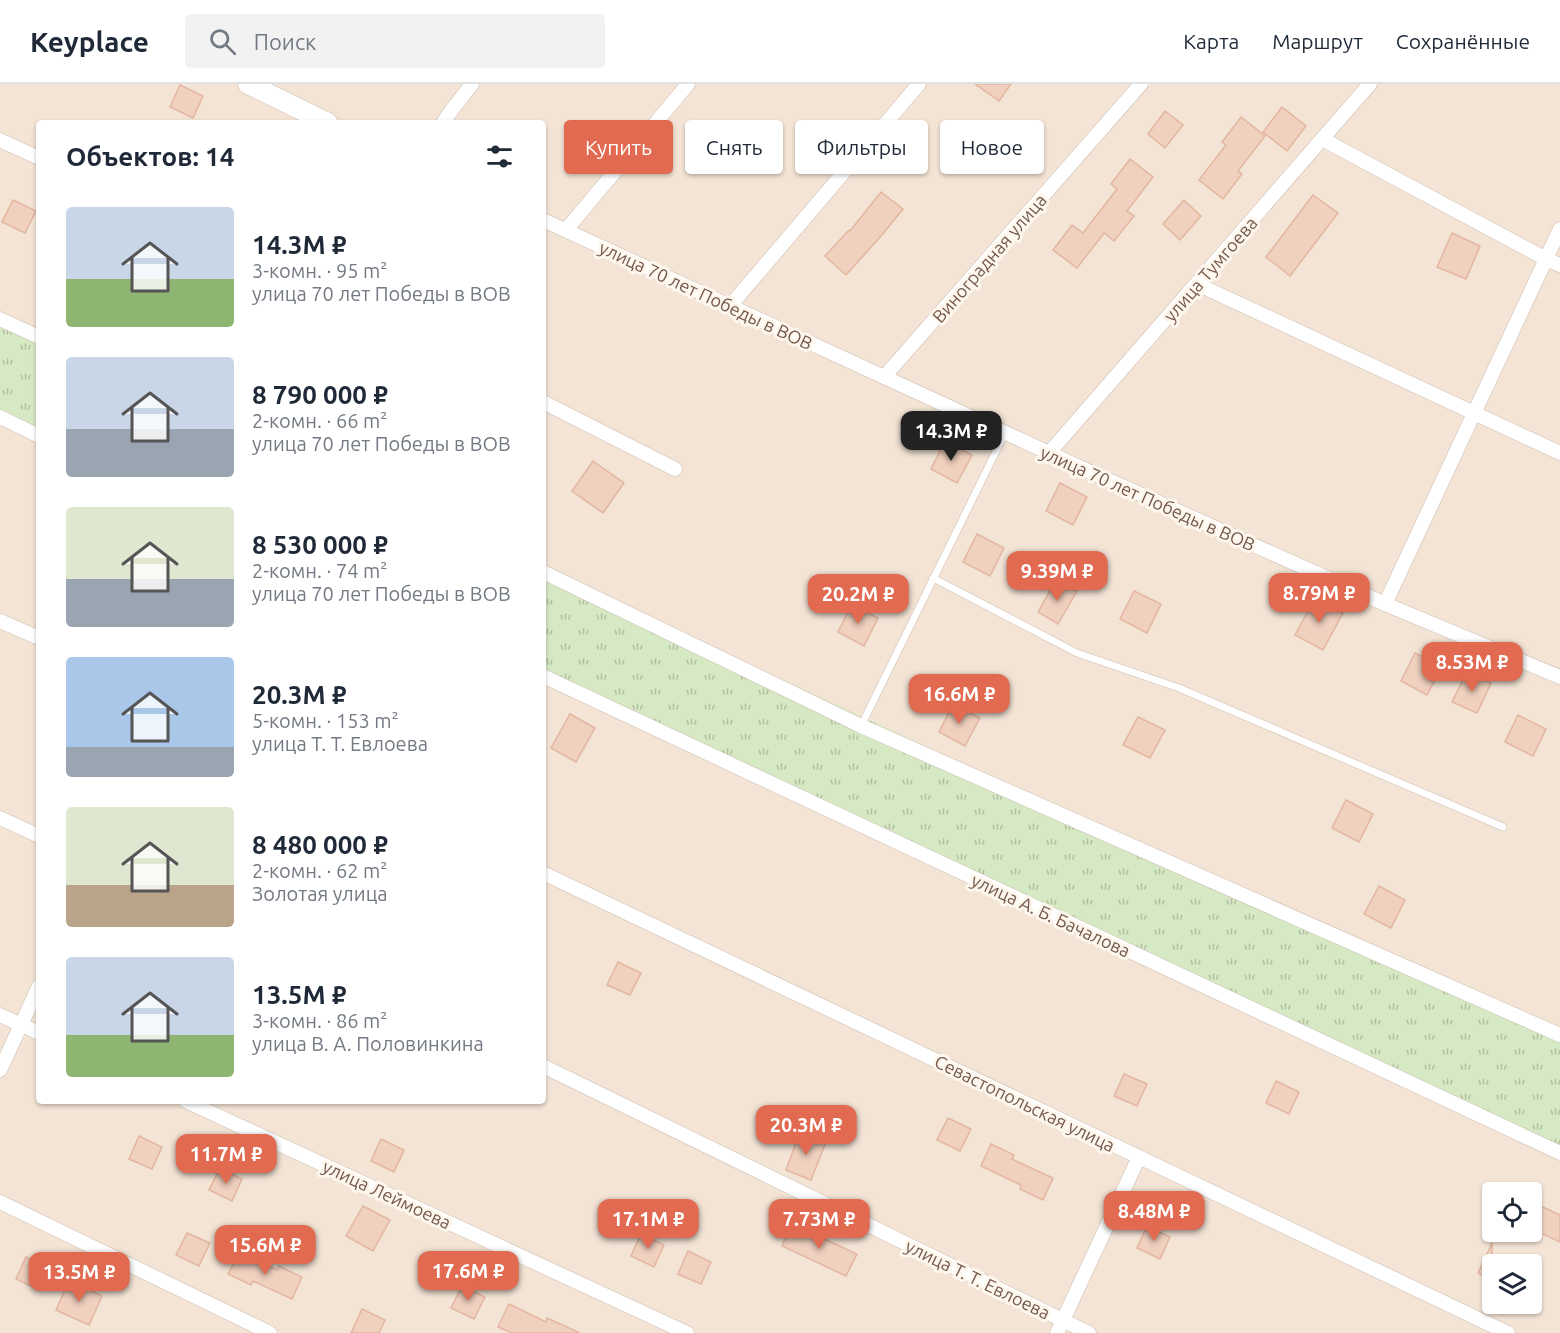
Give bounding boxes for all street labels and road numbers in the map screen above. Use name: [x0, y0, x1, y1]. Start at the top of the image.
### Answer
street label: Виноградная улица: [928, 190, 1050, 326]
street label: улица Тумгоева: [1159, 213, 1261, 325]
street label: улица 70 лет Победы в ВОВ: [596, 237, 816, 353]
street label: улица 70 лет Победы в ВОВ: [1038, 442, 1258, 554]
street label: улица А. Б. Бачалова: [968, 869, 1134, 961]
street label: Севастопольская улица: [932, 1051, 1118, 1155]
street label: улица Леймоева: [320, 1156, 454, 1232]
street label: улица Т. Т. Евлоева: [902, 1235, 1054, 1323]

